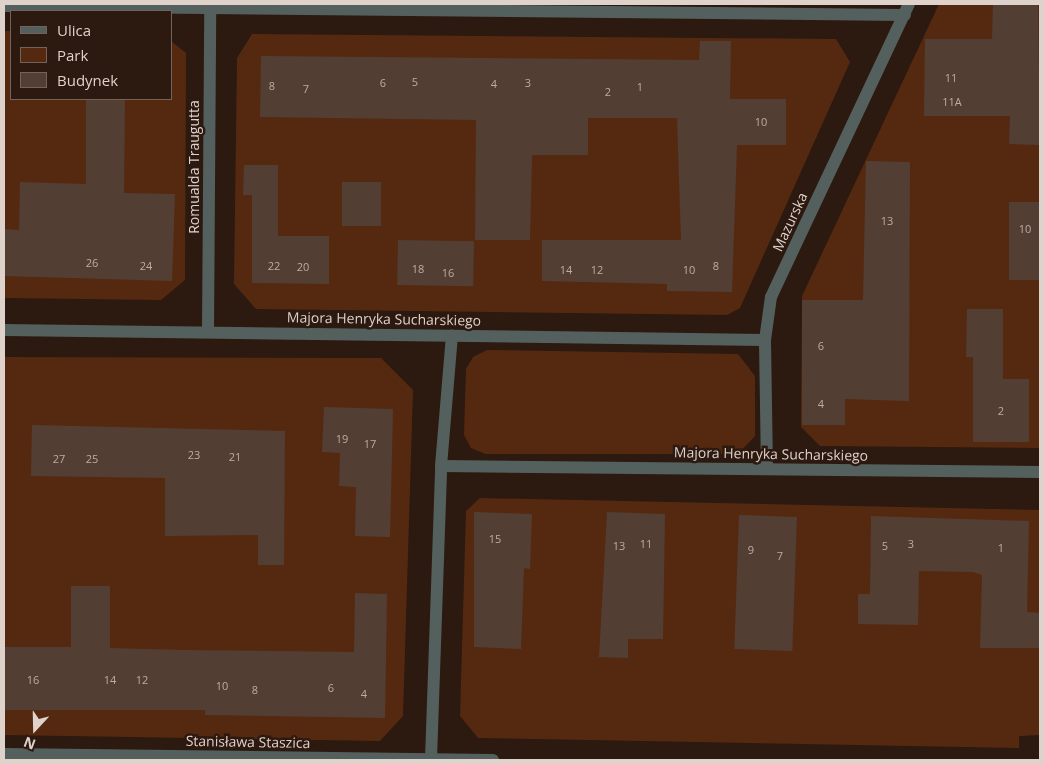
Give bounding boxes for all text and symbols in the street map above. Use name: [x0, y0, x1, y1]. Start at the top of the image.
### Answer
legend: [10, 10, 172, 100]
text: Ulica: [57, 20, 91, 40]
text: Park: [57, 45, 88, 65]
text: Budynek: [57, 70, 118, 90]
house number: 11: [945, 71, 957, 85]
house number: 5: [412, 75, 418, 89]
house number: 6: [380, 76, 386, 90]
house number: 3: [525, 76, 531, 90]
house number: 4: [491, 77, 497, 91]
house number: 8: [269, 79, 275, 93]
house number: 1: [637, 80, 643, 94]
house number: 7: [303, 82, 309, 96]
house number: 2: [605, 85, 611, 99]
house number: 11A: [942, 95, 962, 109]
street label: Romualda Traugutta: [186, 100, 202, 234]
house number: 10: [755, 115, 767, 129]
street label: Mazurska: [769, 190, 811, 254]
house number: 13: [881, 214, 893, 228]
house number: 10: [1019, 222, 1031, 236]
house number: 26: [86, 256, 98, 270]
house number: 24: [140, 259, 152, 273]
house number: 22: [268, 259, 280, 273]
house number: 8: [713, 259, 719, 273]
house number: 20: [297, 260, 309, 274]
house number: 18: [412, 262, 424, 276]
house number: 14: [560, 263, 572, 277]
house number: 12: [591, 263, 603, 277]
house number: 10: [683, 263, 695, 277]
house number: 16: [442, 266, 454, 280]
street label: Majora Henryka Sucharskiego: [287, 309, 481, 329]
house number: 6: [818, 339, 824, 353]
house number: 4: [818, 397, 824, 411]
house number: 2: [998, 404, 1004, 418]
house number: 19: [336, 432, 348, 446]
house number: 17: [364, 437, 376, 451]
street label: Majora Henryka Sucharskiego: [674, 444, 868, 464]
house number: 23: [188, 448, 200, 462]
house number: 21: [229, 450, 241, 464]
house number: 27: [53, 452, 65, 466]
house number: 25: [86, 452, 98, 466]
house number: 15: [489, 532, 501, 546]
house number: 11: [640, 537, 652, 551]
house number: 3: [908, 537, 914, 551]
house number: 13: [613, 539, 625, 553]
house number: 5: [882, 539, 888, 553]
house number: 1: [998, 541, 1004, 555]
house number: 9: [748, 543, 754, 557]
house number: 7: [777, 549, 783, 563]
house number: 16: [27, 673, 39, 687]
house number: 14: [104, 673, 116, 687]
house number: 12: [136, 673, 148, 687]
house number: 10: [216, 679, 228, 693]
house number: 6: [328, 681, 334, 695]
house number: 8: [252, 683, 258, 697]
house number: 4: [361, 687, 367, 701]
north arrow: [10, 704, 60, 754]
text: N: [21, 733, 38, 754]
street label: Stanisława Staszica: [186, 733, 310, 751]

